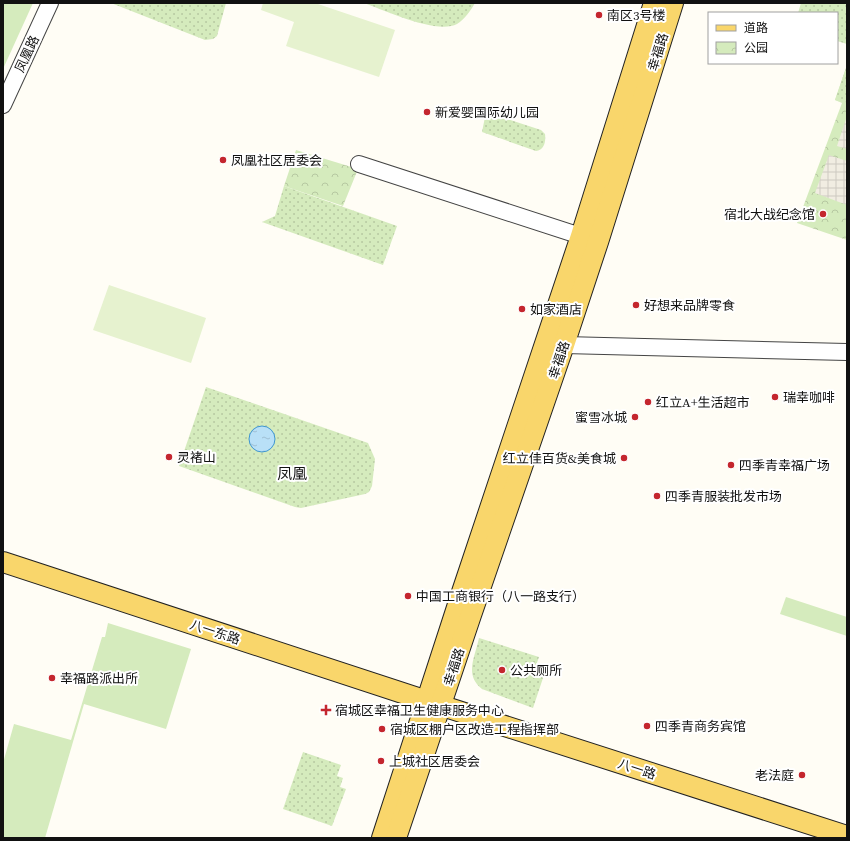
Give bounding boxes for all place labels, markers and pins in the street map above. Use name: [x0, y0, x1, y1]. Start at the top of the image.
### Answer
place label: 南区3号楼: [607, 7, 666, 24]
marker: 南区3号楼: [594, 10, 604, 20]
place label: 新爱婴国际幼儿园: [435, 104, 539, 121]
marker: 新爱婴国际幼儿园: [422, 107, 432, 117]
place label: 凤凰社区居委会: [231, 152, 322, 169]
marker: 凤凰社区居委会: [218, 155, 228, 165]
place label: 宿北大战纪念馆: [724, 206, 815, 223]
marker: 宿北大战纪念馆: [818, 209, 828, 219]
place label: 好想来品牌零食: [644, 297, 735, 314]
marker: 好想来品牌零食: [631, 300, 641, 310]
place label: 如家酒店: [530, 301, 582, 318]
marker: 如家酒店: [517, 304, 527, 314]
place label: 瑞幸咖啡: [783, 389, 835, 406]
marker: 瑞幸咖啡: [770, 392, 780, 402]
place label: 红立A+生活超市: [656, 394, 750, 411]
marker: 红立A+生活超市: [643, 397, 653, 407]
place label: 蜜雪冰城: [575, 409, 627, 426]
marker: 蜜雪冰城: [630, 412, 640, 422]
place label: 灵褚山: [177, 449, 216, 466]
place label: 红立佳百货&美食城: [503, 450, 616, 467]
marker: 灵褚山: [164, 452, 174, 462]
marker: 红立佳百货&美食城: [619, 453, 629, 463]
place label: 四季青幸福广场: [739, 457, 830, 474]
marker: 四季青幸福广场: [726, 460, 736, 470]
place label: 四季青服装批发市场: [665, 488, 782, 505]
marker: 四季青服装批发市场: [652, 491, 662, 501]
place label: 中国工商银行（八一路支行）: [416, 588, 585, 605]
marker: 中国工商银行（八一路支行）: [403, 591, 413, 601]
place label: 公共厕所: [510, 662, 562, 679]
marker: 公共厕所: [497, 665, 507, 675]
place label: 幸福路派出所: [60, 670, 138, 687]
marker: 幸福路派出所: [47, 673, 57, 683]
place label: 宿城区幸福卫生健康服务中心: [335, 702, 504, 719]
marker: 宿城区幸福卫生健康服务中心: [320, 704, 332, 716]
place label: 四季青商务宾馆: [655, 718, 746, 735]
place label: 宿城区棚户区改造工程指挥部: [390, 721, 559, 738]
marker: 四季青商务宾馆: [642, 721, 652, 731]
marker: 宿城区棚户区改造工程指挥部: [377, 724, 387, 734]
place label: 上城社区居委会: [389, 753, 480, 770]
marker: 上城社区居委会: [376, 756, 386, 766]
place label: 老法庭: [755, 767, 794, 784]
marker: 老法庭: [797, 770, 807, 780]

